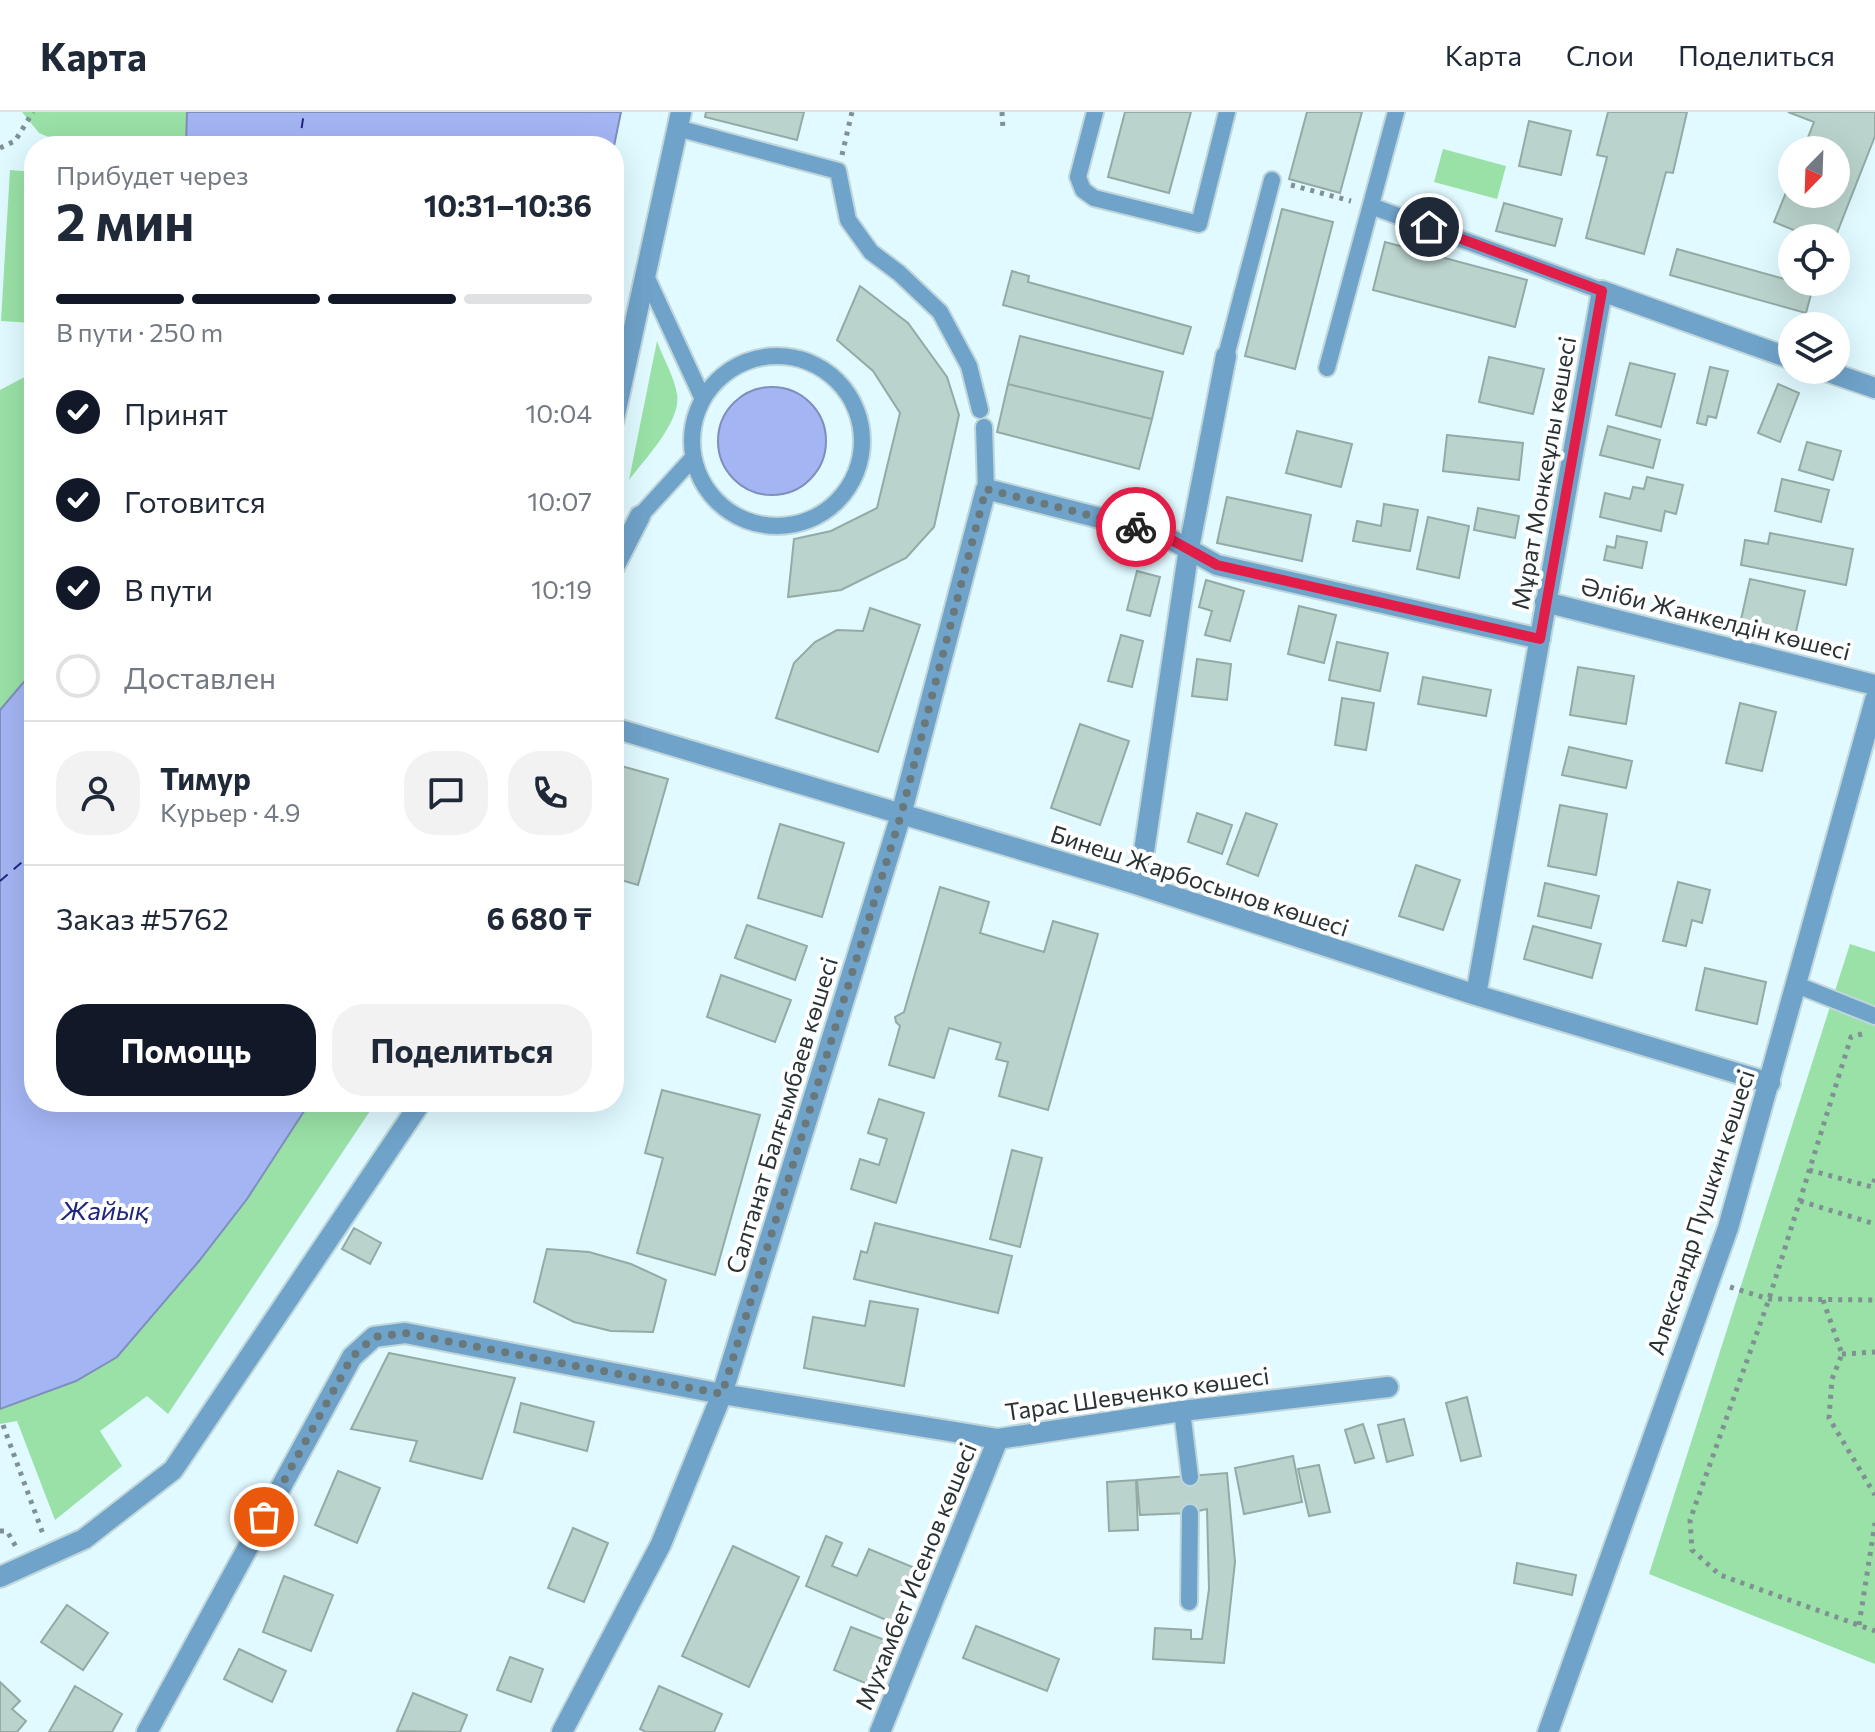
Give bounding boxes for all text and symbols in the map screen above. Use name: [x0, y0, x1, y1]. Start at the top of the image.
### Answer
text: Карта: [40, 32, 147, 79]
text: Карта: [1445, 38, 1522, 72]
text: Слои: [1566, 38, 1634, 72]
text: Поделиться: [1678, 38, 1835, 72]
north arrow: [1778, 136, 1850, 208]
map controls: [1778, 136, 1850, 384]
text: Прибудет через: [56, 159, 249, 190]
text: 10:31–10:36: [424, 186, 592, 223]
text: 2 мин: [56, 188, 194, 252]
pin: [1395, 193, 1463, 261]
icon: home: [1407, 205, 1451, 249]
button: locate: [1778, 224, 1850, 296]
button: layers: [1778, 312, 1850, 384]
text: В пути · 250 m: [56, 316, 223, 347]
street label: Мұрат Монкеұлы көшесі: [1505, 334, 1581, 612]
icon: check: [56, 390, 100, 434]
text: Принят: [124, 394, 228, 431]
text: 10:04: [525, 397, 592, 428]
icon: check: [56, 478, 100, 522]
text: Готовится: [124, 482, 266, 519]
text: 10:07: [527, 485, 592, 516]
courier: [1096, 487, 1176, 567]
icon: bike: [1114, 505, 1158, 549]
icon: check: [56, 566, 100, 610]
text: В пути: [124, 570, 213, 607]
street label: Әліби Жанкелдін көшесі: [1578, 570, 1854, 666]
text: 10:19: [531, 573, 592, 604]
text: Доставлен: [124, 658, 276, 695]
button: person: [56, 751, 140, 835]
button: chat: [404, 751, 488, 835]
button: phone: [508, 751, 592, 835]
text: Тимур: [160, 759, 251, 796]
text: Курьер · 4.9: [160, 796, 300, 827]
street label: Бинеш Жарбосынов көшесі: [1047, 818, 1353, 942]
text: Заказ #5762: [56, 899, 229, 936]
text: 6 680 ₸: [487, 899, 592, 936]
street label: Салтанат Балғымбаев көшесі: [719, 953, 843, 1277]
button: Помощь: [56, 1004, 316, 1096]
button: Поделиться: [332, 1004, 592, 1096]
street label: Александр Пушкин көшесі: [1640, 1066, 1760, 1358]
water label: Жайық: [60, 1194, 150, 1225]
street label: Тарас Шевченко көшесі: [1003, 1360, 1271, 1426]
street label: Мухамбет Исенов көшесі: [848, 1438, 982, 1714]
pin: [230, 1483, 298, 1551]
icon: bag: [242, 1495, 286, 1539]

